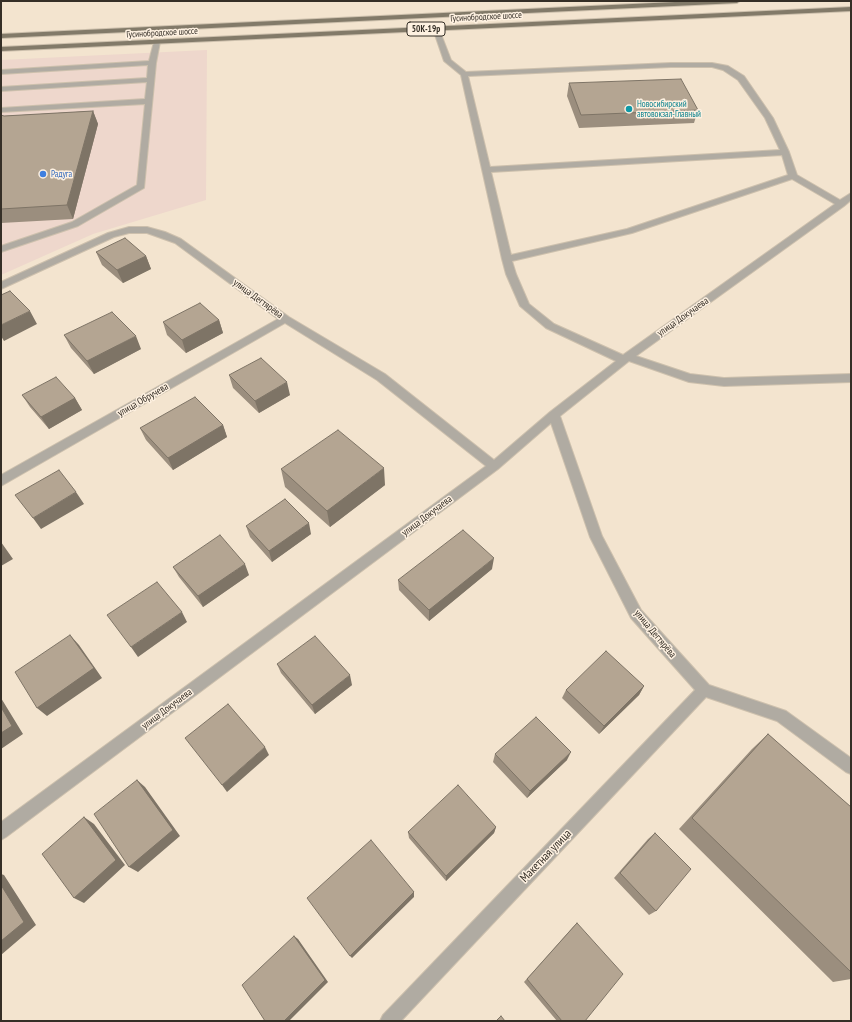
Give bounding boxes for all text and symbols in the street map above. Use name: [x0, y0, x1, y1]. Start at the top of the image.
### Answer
street label: Гусинобродское шоссе: [450, 10, 522, 24]
road number: 50К-19р: [407, 22, 445, 36]
street label: Гусинобродское шоссе: [126, 26, 198, 40]
place label: Новосибирский автовокзал-Главный: [637, 99, 701, 120]
marker: Новосибирский автовокзал-Главный: [624, 104, 634, 114]
marker: Радуга: [38, 169, 48, 179]
place label: Радуга: [51, 169, 72, 179]
street label: улица Дегтярёва: [231, 277, 285, 321]
street label: улица Докучаева: [655, 295, 711, 339]
street label: улица Обручева: [116, 381, 170, 419]
street label: улица Докучаева: [399, 493, 455, 539]
street label: улица Дегтярёва: [632, 608, 678, 660]
street label: улица Докучаева: [139, 686, 195, 732]
street label: Макетная улица: [517, 827, 575, 885]

